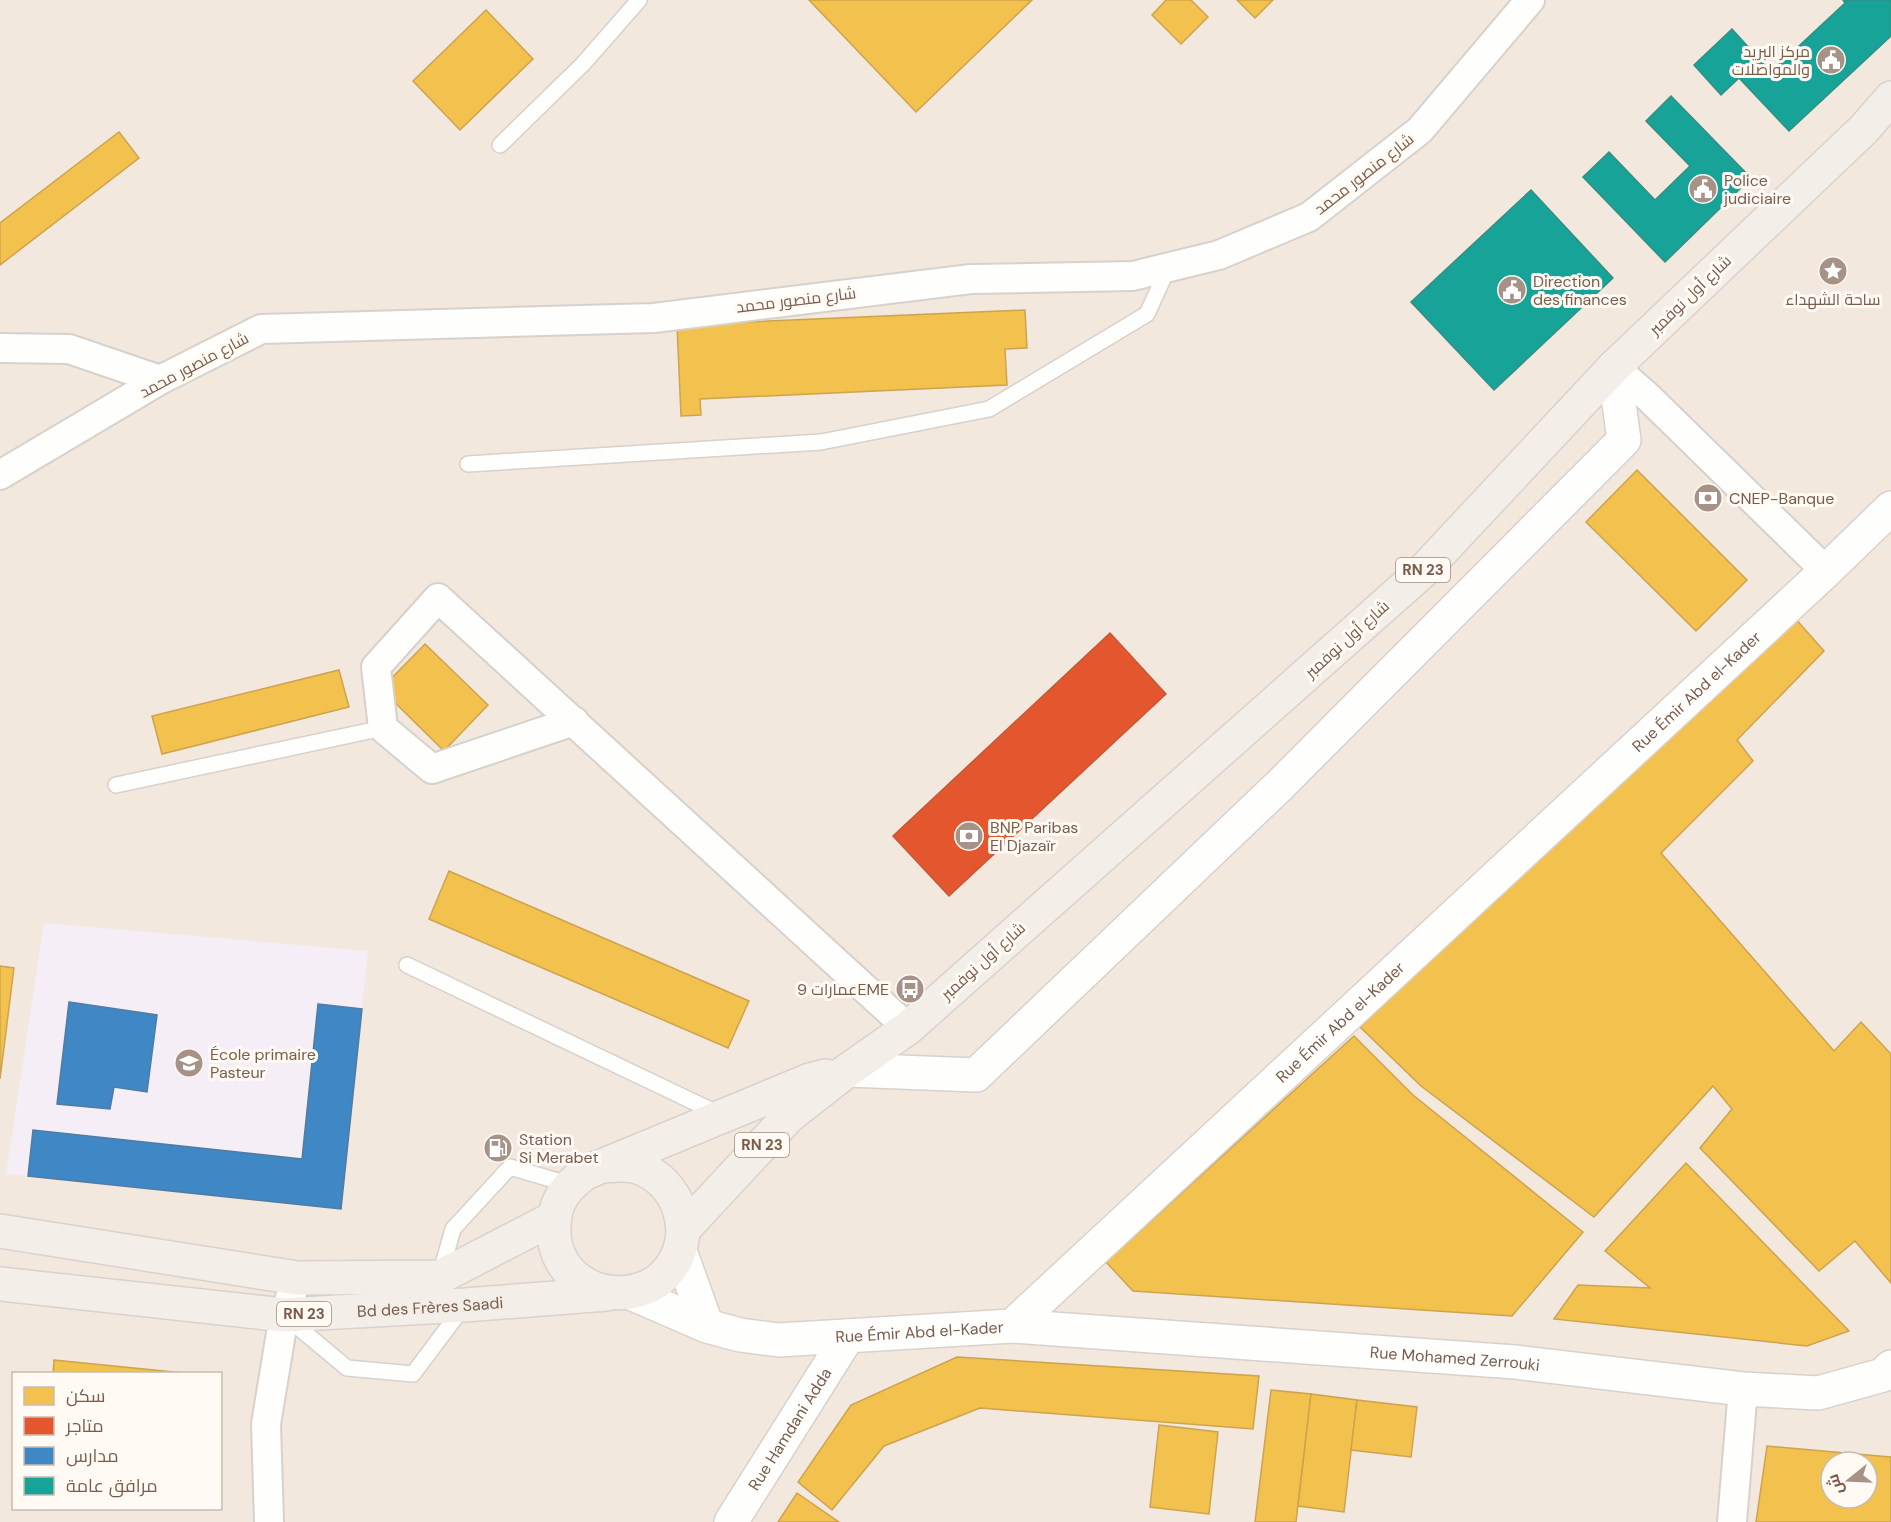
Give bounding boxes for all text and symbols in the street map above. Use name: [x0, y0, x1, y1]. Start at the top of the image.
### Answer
place label: مركز البريد والمواصلات: [1732, 41, 1810, 80]
public building icon: مركز البريد والمواصلات: [1815, 44, 1847, 76]
street label: شارع منصور محمد: [1310, 129, 1419, 220]
place label: Police judiciaire: [1723, 170, 1791, 209]
public building icon: Police judiciaire: [1687, 173, 1719, 205]
street label: شارع أول نوفمبر: [1644, 250, 1736, 341]
place icon: ساحة الشهداء: [1817, 255, 1849, 287]
place label: Direction des finances: [1533, 271, 1627, 310]
public building icon: Direction des finances: [1496, 274, 1528, 306]
street label: شارع منصور محمد: [735, 282, 857, 319]
place label: ساحة الشهداء: [1786, 289, 1880, 310]
street label: شارع منصور محمد: [136, 327, 253, 404]
bank icon: CNEP-Banque: [1692, 482, 1724, 514]
place label: CNEP-Banque: [1729, 488, 1834, 509]
road number: RN 23: [1396, 558, 1450, 582]
street label: شارع أول نوفمبر: [1300, 595, 1394, 684]
street label: Rue Émir Abd el-Kader: [1627, 626, 1765, 756]
place label: BNP Paribas El Djazaïr: [990, 817, 1078, 856]
bank icon: BNP Paribas El Djazaïr: [953, 820, 985, 852]
street label: شارع أول نوفمبر: [936, 917, 1030, 1006]
street label: Rue Émir Abd el-Kader: [1271, 957, 1409, 1087]
bus stop icon: عمارات 9EME: [894, 973, 926, 1005]
place label: عمارات 9EME: [797, 979, 889, 1000]
place label: École primaire Pasteur: [210, 1044, 316, 1083]
school or university icon: École primaire Pasteur: [173, 1047, 205, 1079]
place label: Station Si Merabet: [519, 1129, 599, 1168]
fuel station icon: Station Si Merabet: [482, 1132, 514, 1164]
road number: RN 23: [735, 1133, 789, 1157]
street label: Bd des Frères Saadi: [356, 1292, 504, 1321]
road number: RN 23: [277, 1302, 331, 1326]
street label: Rue Émir Abd el-Kader: [835, 1316, 1004, 1347]
street label: Rue Mohamed Zerrouki: [1369, 1341, 1541, 1375]
street label: Rue Hamdani Adda: [743, 1364, 836, 1494]
legend: [12, 1372, 222, 1510]
text: سكن: [66, 1384, 105, 1408]
text: متاجر: [65, 1414, 104, 1438]
text: مدارس: [66, 1444, 119, 1468]
north arrow: [1819, 1450, 1879, 1510]
text: ش: [1822, 1471, 1848, 1497]
text: مرافق عامة: [66, 1474, 158, 1498]

